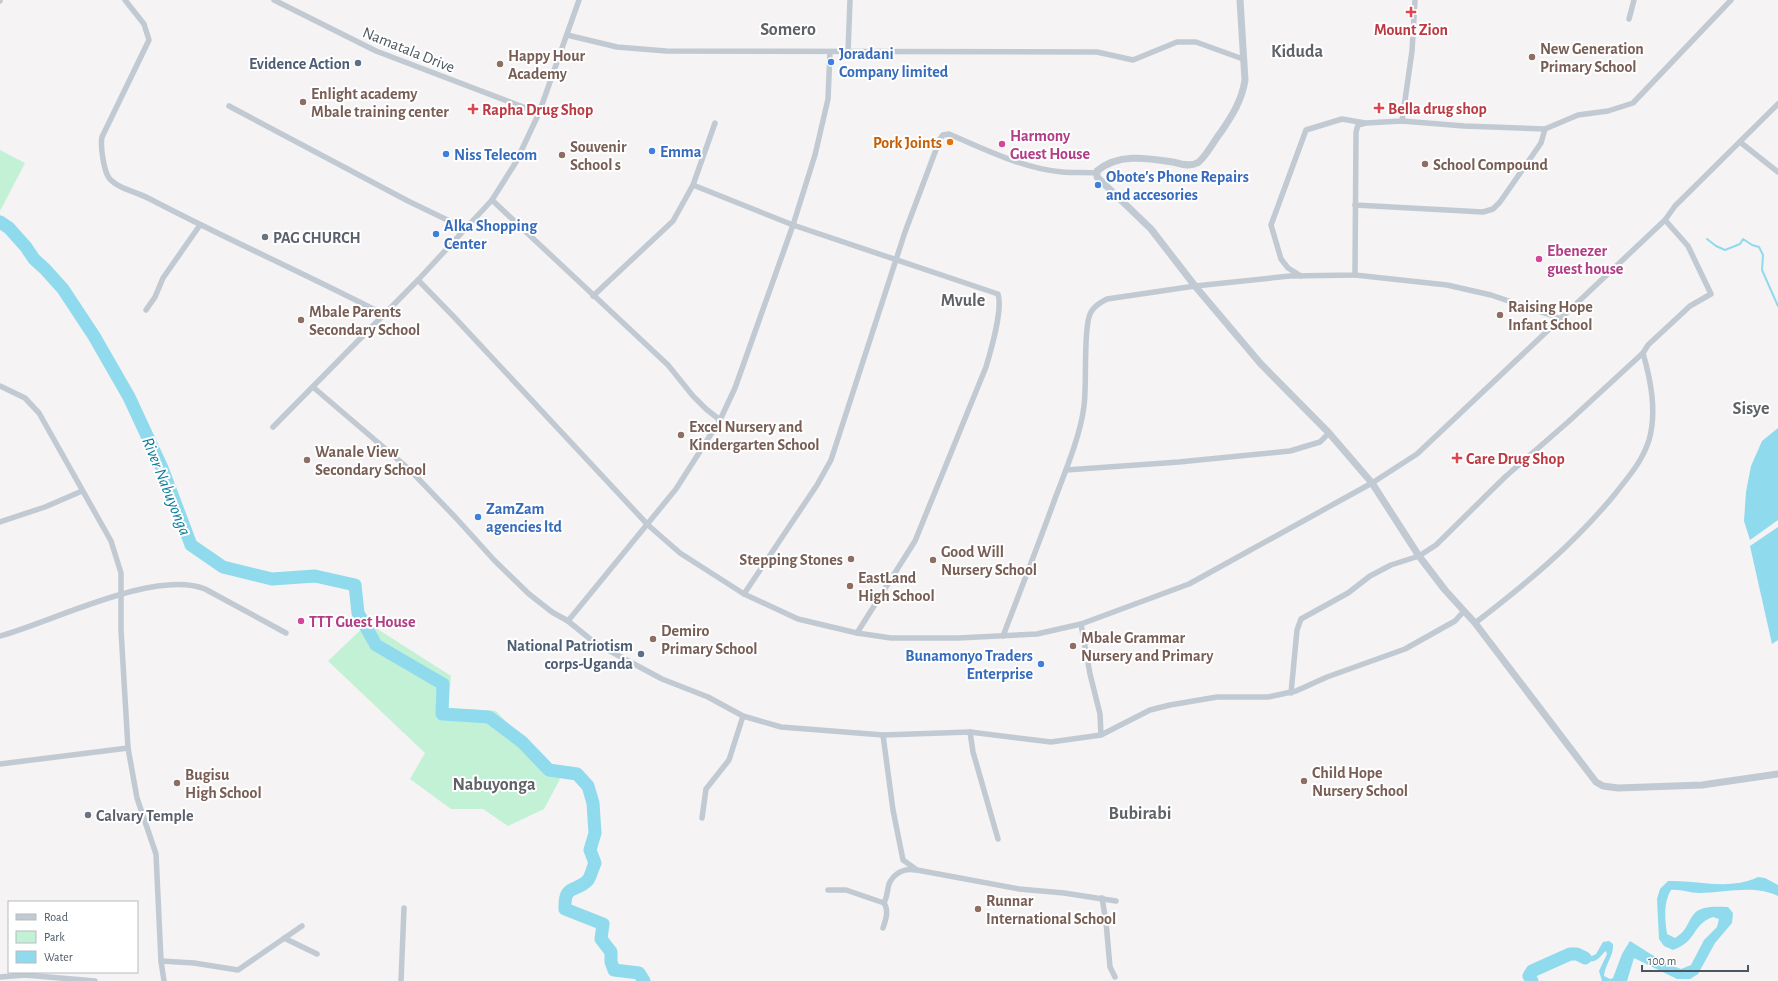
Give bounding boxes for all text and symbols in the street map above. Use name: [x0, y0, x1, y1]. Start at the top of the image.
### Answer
marker: Mount Zion: [1405, 6, 1417, 18]
district label: Somero: [760, 21, 816, 39]
place label: Mount Zion: [1374, 22, 1448, 38]
street label: Namatala Drive: [360, 24, 457, 76]
place label: New Generation Primary School: [1540, 41, 1644, 76]
district label: Kiduda: [1271, 43, 1323, 61]
place label: Joradani Company limited: [839, 46, 949, 81]
place label: Happy Hour Academy: [508, 48, 586, 83]
marker: New Generation Primary School: [1527, 52, 1537, 62]
place label: Evidence Action: [249, 56, 350, 72]
marker: Joradani Company limited: [826, 57, 836, 67]
marker: Evidence Action: [353, 58, 363, 68]
marker: Happy Hour Academy: [495, 59, 505, 69]
place label: Enlight academy Mbale training center: [311, 86, 449, 120]
marker: Enlight academy Mbale training center: [298, 97, 308, 107]
place label: Bella drug shop: [1388, 101, 1487, 117]
place label: Rapha Drug Shop: [482, 102, 593, 118]
marker: Bella drug shop: [1373, 102, 1385, 114]
marker: Rapha Drug Shop: [467, 103, 479, 115]
place label: Harmony Guest House: [1010, 128, 1090, 162]
place label: Pork Joints: [873, 135, 942, 151]
marker: Pork Joints: [945, 137, 955, 147]
place label: Souvenir School s: [570, 139, 627, 173]
marker: Harmony Guest House: [997, 139, 1007, 149]
place label: Emma: [660, 144, 702, 160]
marker: Emma: [647, 146, 657, 156]
place label: Niss Telecom: [454, 147, 537, 163]
marker: Niss Telecom: [441, 149, 451, 159]
marker: Souvenir School s: [557, 150, 567, 160]
place label: School Compound: [1433, 157, 1548, 173]
marker: School Compound: [1420, 159, 1430, 169]
place label: Obote's Phone Repairs and accesories: [1106, 169, 1249, 203]
marker: Obote's Phone Repairs and accesories: [1093, 180, 1103, 190]
place label: Alka Shopping Center: [444, 218, 538, 252]
marker: Alka Shopping Center: [431, 229, 441, 239]
place label: PAG CHURCH: [273, 230, 361, 246]
marker: PAG CHURCH: [260, 232, 270, 242]
place label: Ebenezer guest house: [1547, 243, 1624, 277]
marker: Ebenezer guest house: [1534, 254, 1544, 264]
district label: Mvule: [941, 292, 985, 310]
place label: Raising Hope Infant School: [1508, 299, 1593, 333]
place label: Mbale Parents Secondary School: [309, 304, 420, 339]
marker: Raising Hope Infant School: [1495, 310, 1505, 320]
marker: Mbale Parents Secondary School: [296, 315, 306, 325]
district label: Sisye: [1733, 400, 1769, 418]
place label: Excel Nursery and Kindergarten School: [689, 419, 820, 453]
marker: Excel Nursery and Kindergarten School: [676, 430, 686, 440]
water label: River Nabuyonga: [139, 435, 194, 538]
place label: Wanale View Secondary School: [315, 444, 426, 479]
place label: Care Drug Shop: [1466, 451, 1565, 467]
marker: Care Drug Shop: [1451, 452, 1463, 464]
marker: Wanale View Secondary School: [302, 455, 312, 465]
place label: ZamZam agencies ltd: [486, 501, 563, 535]
marker: ZamZam agencies ltd: [473, 512, 483, 522]
place label: Good Will Nursery School: [941, 544, 1037, 579]
place label: Stepping Stones: [739, 552, 843, 568]
marker: Stepping Stones: [846, 554, 856, 564]
marker: Good Will Nursery School: [928, 555, 938, 565]
place label: EastLand High School: [858, 570, 935, 604]
marker: EastLand High School: [845, 581, 855, 591]
place label: TTT Guest House: [309, 614, 416, 630]
marker: TTT Guest House: [296, 616, 306, 626]
place label: Demiro Primary School: [661, 623, 758, 658]
place label: Mbale Grammar Nursery and Primary: [1081, 630, 1214, 665]
marker: Demiro Primary School: [648, 634, 658, 644]
place label: National Patriotism corps-Uganda: [506, 638, 633, 672]
marker: Mbale Grammar Nursery and Primary: [1068, 641, 1078, 651]
place label: Bunamonyo Traders Enterprise: [905, 648, 1033, 682]
marker: National Patriotism corps-Uganda: [636, 649, 646, 659]
marker: Bunamonyo Traders Enterprise: [1036, 659, 1046, 669]
place label: Child Hope Nursery School: [1312, 765, 1408, 800]
place label: Bugisu High School: [185, 767, 262, 801]
district label: Nabuyonga: [452, 776, 536, 794]
marker: Child Hope Nursery School: [1299, 776, 1309, 786]
marker: Bugisu High School: [172, 778, 182, 788]
district label: Bubirabi: [1109, 805, 1171, 823]
place label: Calvary Temple: [96, 808, 194, 825]
marker: Calvary Temple: [83, 810, 93, 820]
place label: Runnar International School: [986, 893, 1116, 927]
legend: [8, 901, 138, 973]
marker: Runnar International School: [973, 904, 983, 914]
text: Road: [44, 911, 68, 923]
text: Park: [44, 931, 65, 943]
scale bar: [1642, 947, 1748, 973]
text: Water: [44, 951, 73, 963]
text: 100 m: [1648, 955, 1676, 967]

